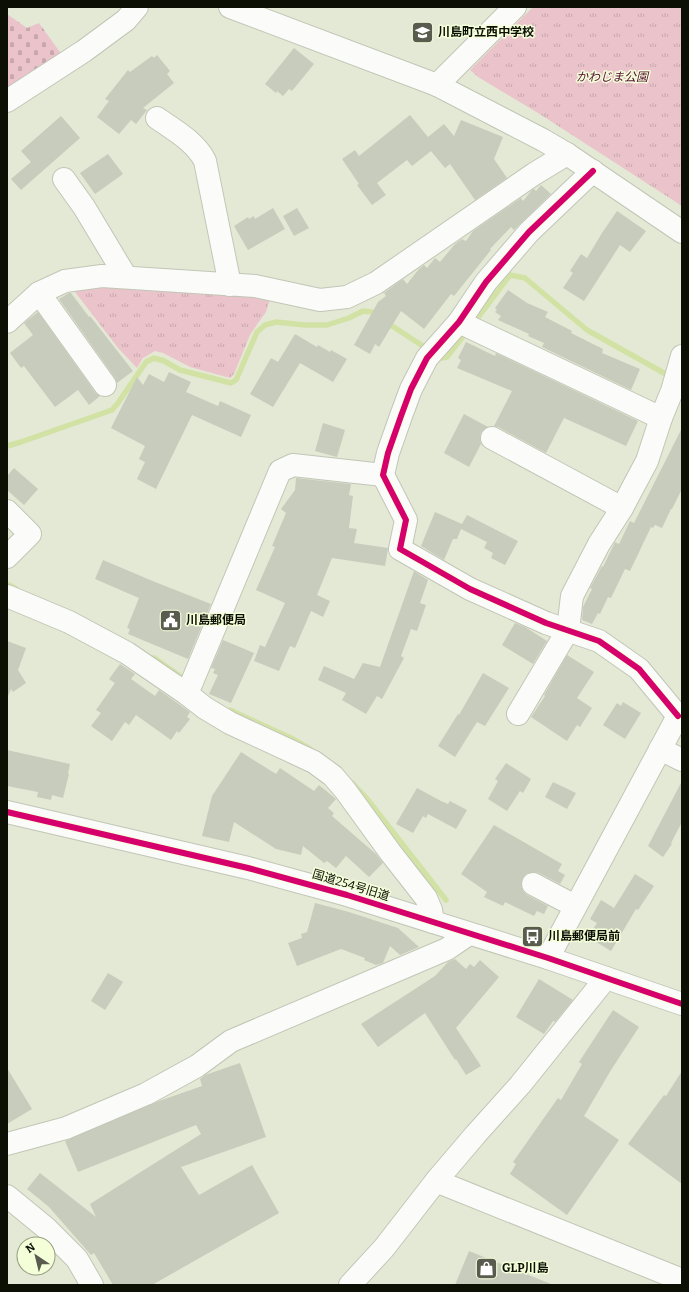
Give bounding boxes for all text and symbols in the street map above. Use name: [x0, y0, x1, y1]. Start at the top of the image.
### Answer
school or university icon: 川島町立西中学校: [410, 19, 436, 45]
place label: 川島町立西中学校: [438, 25, 534, 39]
park label: かわじま公園: [576, 70, 650, 84]
public building icon: 川島郵便局: [157, 607, 183, 633]
place label: 川島郵便局: [186, 613, 246, 627]
street label: 国道254号旧道: [311, 867, 391, 903]
bus stop icon: 川島郵便局前: [519, 923, 545, 949]
place label: 川島郵便局前: [548, 929, 620, 943]
north arrow: [16, 1236, 56, 1276]
text: N: [23, 1240, 38, 1256]
shop icon: GLP川島: [473, 1255, 499, 1281]
place label: GLP川島: [502, 1261, 549, 1275]

